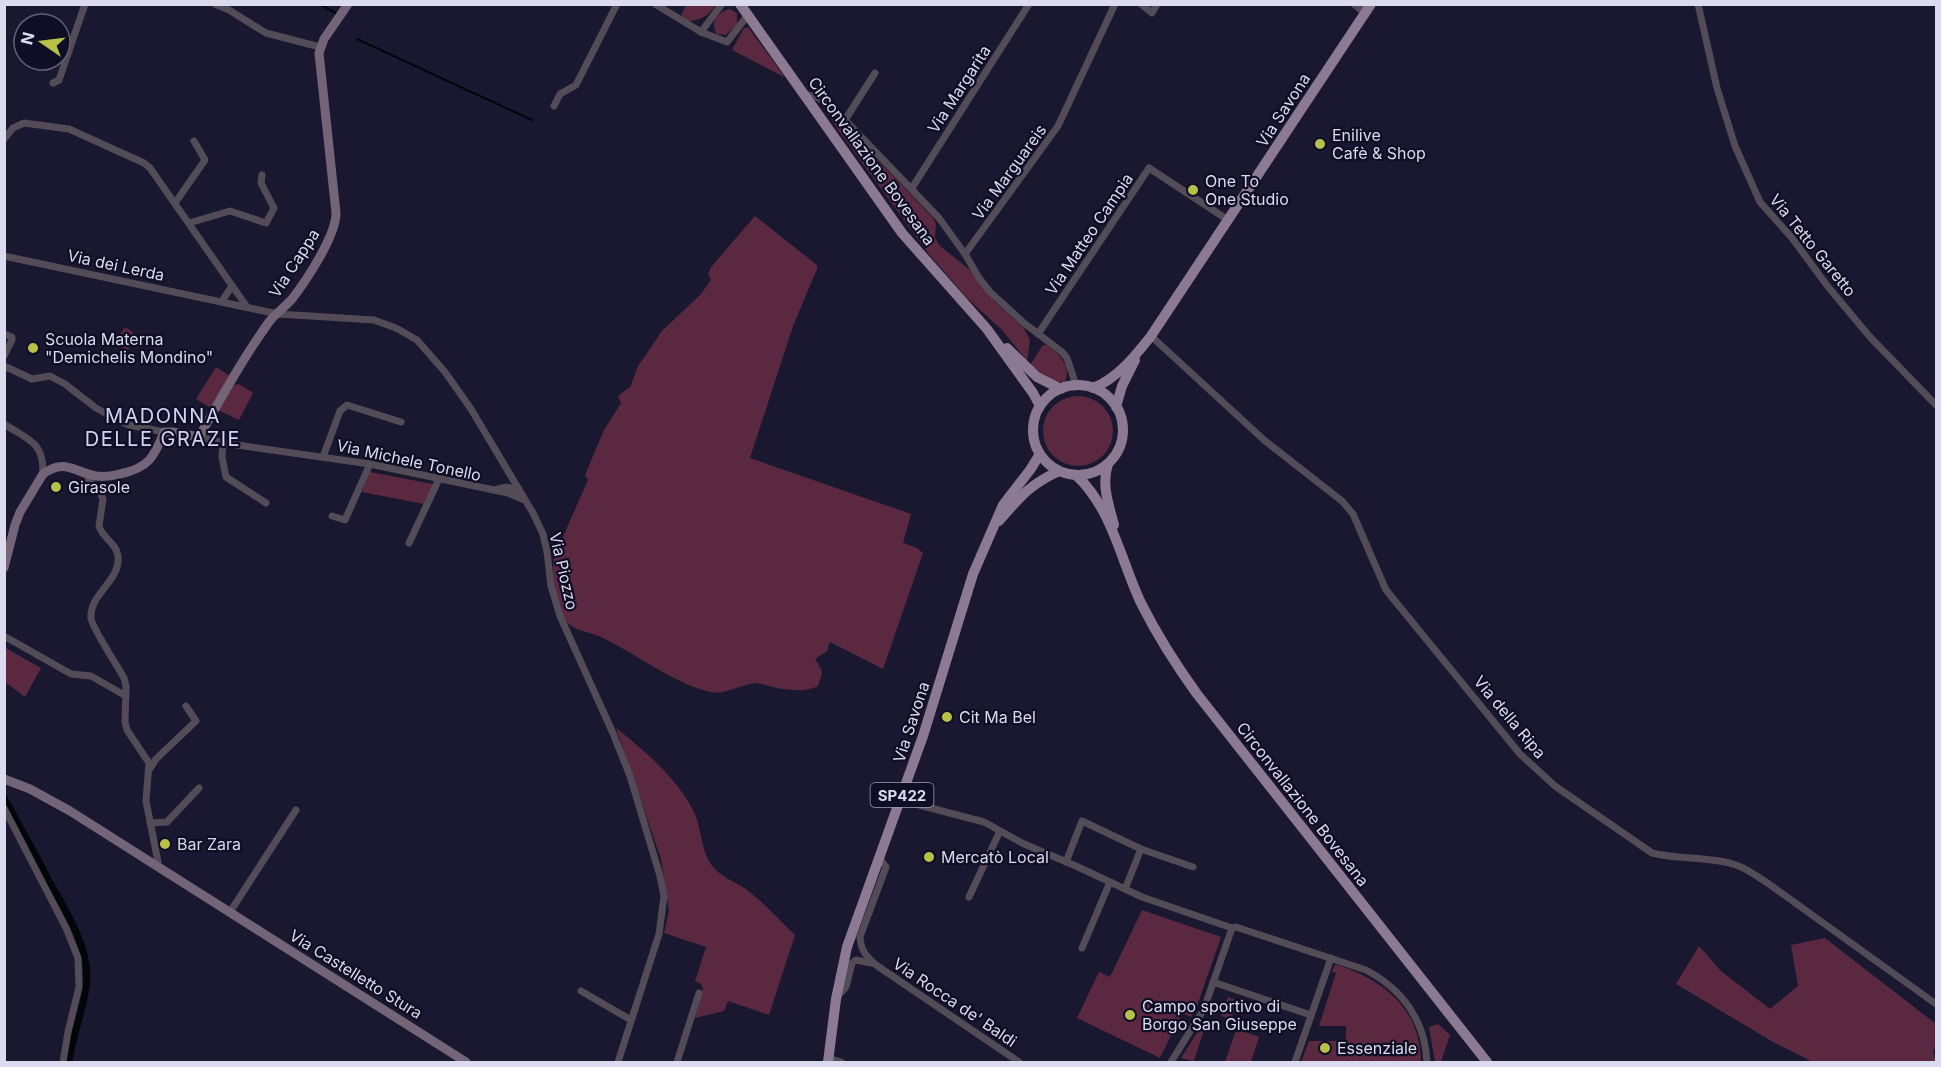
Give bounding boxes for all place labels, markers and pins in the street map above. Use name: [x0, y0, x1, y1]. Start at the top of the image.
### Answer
place label: Enilive Cafè & Shop: [1332, 125, 1426, 163]
marker: Enilive Cafè & Shop: [1313, 137, 1327, 151]
place label: One To One Studio: [1205, 171, 1289, 209]
marker: One To One Studio: [1186, 183, 1200, 197]
place label: Scuola Materna "Demichelis Mondino": [45, 329, 213, 367]
marker: Scuola Materna "Demichelis Mondino": [26, 341, 40, 355]
place label: Girasole: [68, 477, 130, 497]
marker: Girasole: [49, 480, 63, 494]
place label: Cit Ma Bel: [959, 707, 1036, 727]
marker: Cit Ma Bel: [940, 710, 954, 724]
place label: Bar Zara: [177, 834, 241, 854]
marker: Bar Zara: [158, 837, 172, 851]
place label: Mercatò Local: [941, 847, 1049, 867]
marker: Mercatò Local: [922, 850, 936, 864]
place label: Campo sportivo di Borgo San Giuseppe: [1142, 996, 1297, 1034]
marker: Campo sportivo di Borgo San Giuseppe: [1123, 1008, 1137, 1022]
place label: Essenziale: [1337, 1038, 1417, 1058]
marker: Essenziale: [1318, 1041, 1332, 1055]

